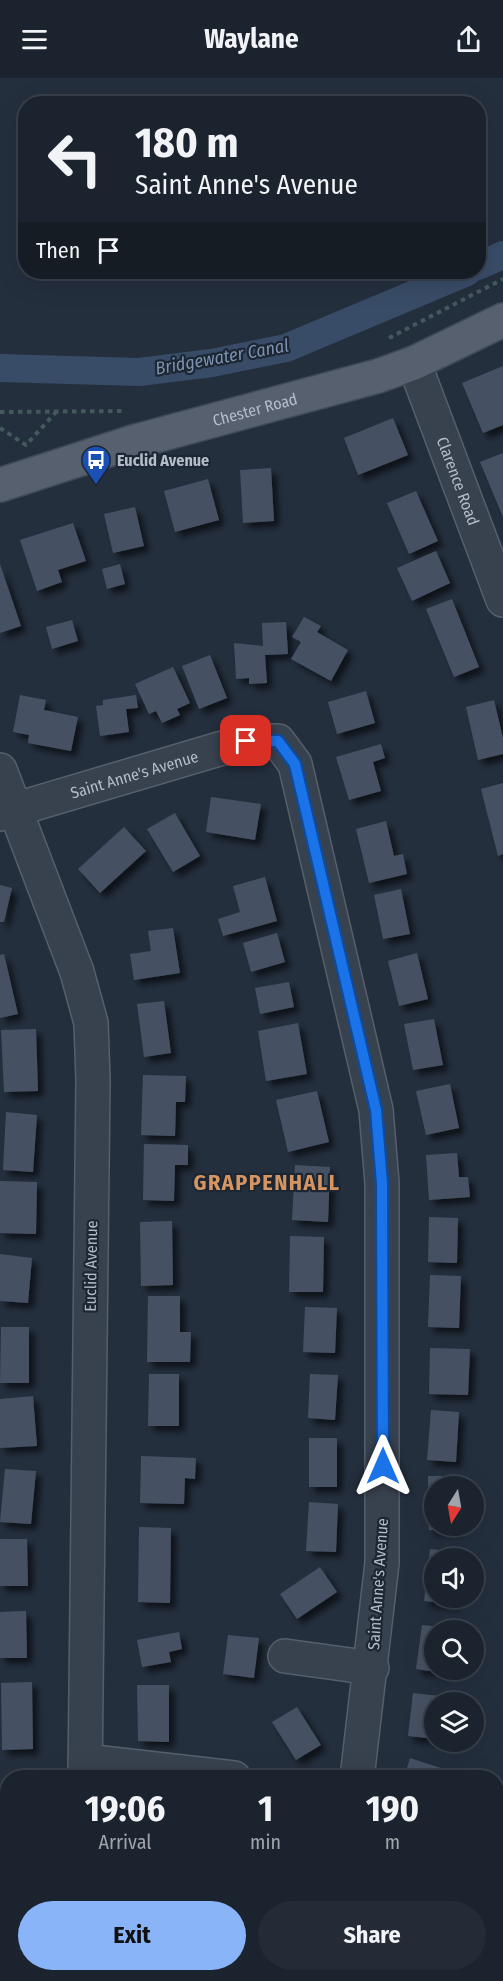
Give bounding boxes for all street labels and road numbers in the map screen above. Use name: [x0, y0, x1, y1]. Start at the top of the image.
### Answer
street label: Chester Road: [211, 389, 299, 430]
street label: Clarence Road: [433, 434, 484, 528]
street label: Saint Anne's Avenue: [68, 746, 200, 802]
street label: Euclid Avenue: [81, 1220, 101, 1312]
street label: Saint Anne's Avenue: [364, 1517, 392, 1651]

